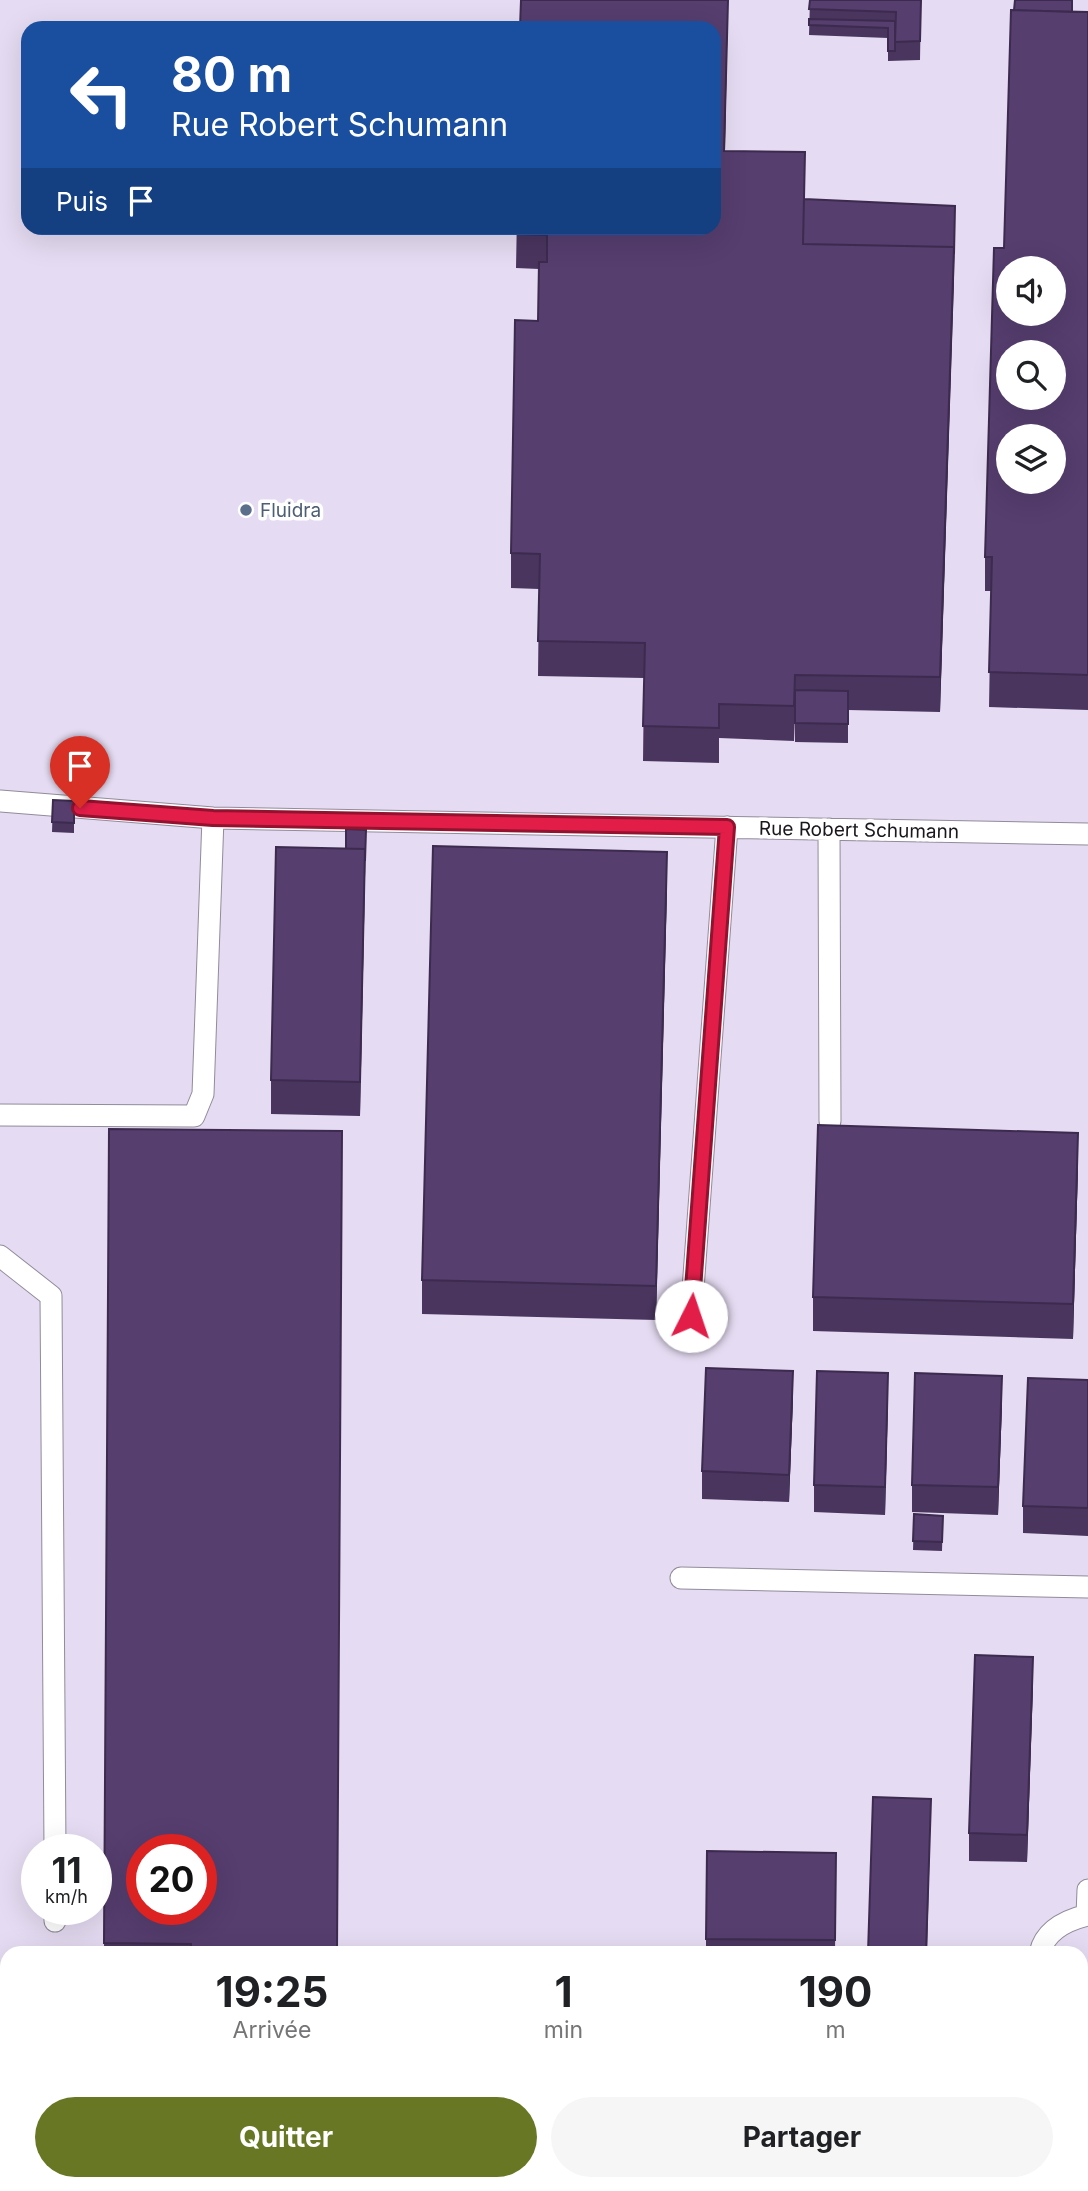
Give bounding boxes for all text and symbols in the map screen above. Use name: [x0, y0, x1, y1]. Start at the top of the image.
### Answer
text: 80 m: [171, 45, 292, 104]
icon: left: [56, 49, 147, 140]
text: Rue Robert Schumann: [171, 105, 508, 144]
icon: arrive: [122, 182, 160, 220]
text: Puis: [56, 186, 108, 217]
map controls: [996, 256, 1066, 494]
button: sound: [996, 256, 1066, 326]
button: search: [996, 340, 1066, 410]
button: layers: [996, 424, 1066, 494]
place label: Fluidra: [260, 499, 321, 522]
marker: Fluidra: [238, 502, 254, 518]
pin: [50, 736, 110, 808]
icon: arrive: [61, 747, 99, 785]
street label: Rue Robert Schumann: [759, 817, 959, 843]
position arrow: [654, 1279, 728, 1353]
speed limit sign: 20: [126, 1834, 217, 1925]
text: 11: [51, 1849, 82, 1891]
text: km/h: [45, 1886, 88, 1907]
text: 19:25: [216, 1966, 328, 2017]
text: 1: [554, 1966, 573, 2017]
text: 190: [799, 1966, 872, 2017]
text: Arrivée: [233, 2016, 311, 2044]
text: min: [544, 2016, 583, 2044]
text: m: [826, 2016, 846, 2044]
button: Quitter: [35, 2097, 537, 2177]
button: Partager: [551, 2097, 1053, 2177]

